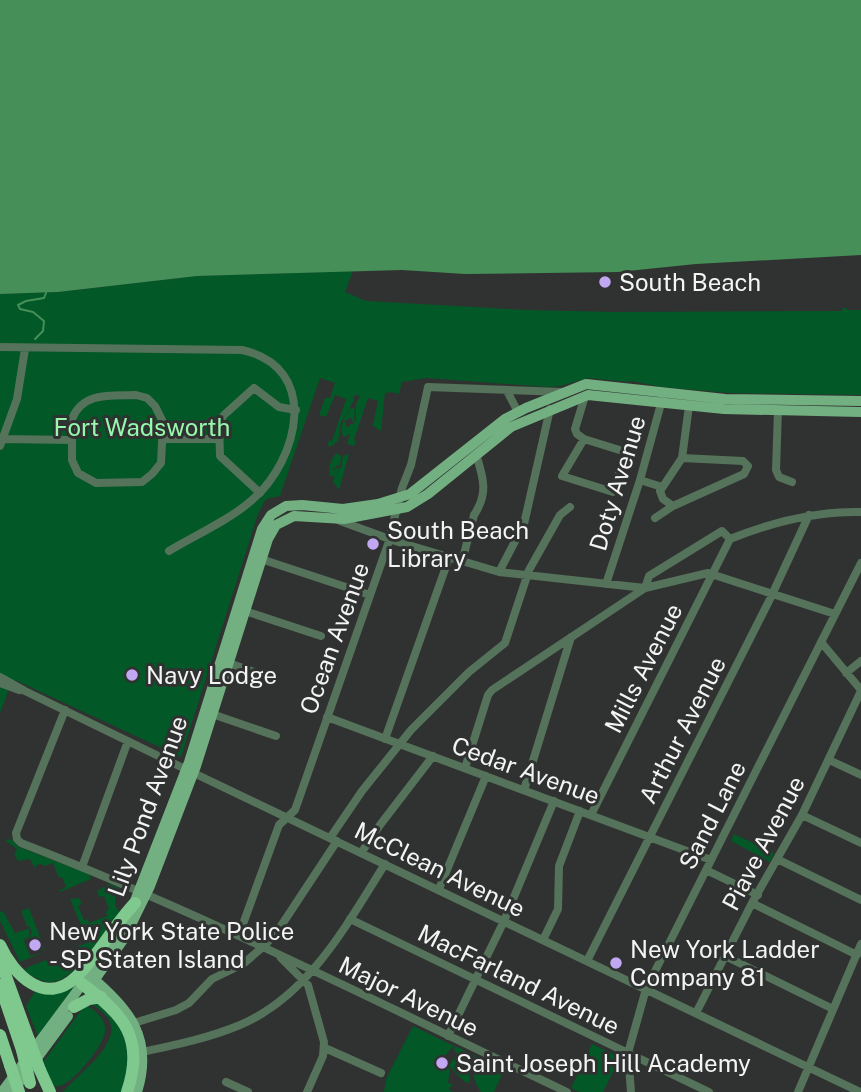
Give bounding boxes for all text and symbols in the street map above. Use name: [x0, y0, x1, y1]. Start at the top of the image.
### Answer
place label: South Beach: [619, 268, 761, 296]
marker: South Beach: [597, 274, 613, 290]
street label: Doty Avenue: [583, 412, 651, 554]
park label: Fort Wadsworth: [54, 413, 230, 441]
place label: South Beach Library: [387, 516, 529, 572]
marker: South Beach Library: [365, 536, 381, 552]
street label: Ocean Avenue: [294, 558, 374, 718]
street label: Mills Avenue: [598, 599, 688, 737]
street label: Arthur Avenue: [633, 652, 731, 808]
place label: Navy Lodge: [146, 661, 277, 689]
marker: Navy Lodge: [124, 667, 140, 683]
street label: Lily Pond Avenue: [101, 712, 193, 900]
street label: Cedar Avenue: [448, 730, 604, 810]
street label: Sand Lane: [673, 756, 751, 874]
street label: Piave Avenue: [716, 771, 810, 915]
street label: McClean Avenue: [350, 816, 530, 922]
place label: New York State Police - SP Staten Island: [49, 917, 294, 973]
street label: MacFarland Avenue: [414, 918, 624, 1040]
place label: New York Ladder Company 81: [630, 935, 820, 991]
marker: New York State Police - SP Staten Island: [27, 937, 43, 953]
street label: Major Avenue: [335, 950, 483, 1042]
marker: New York Ladder Company 81: [608, 955, 624, 971]
place label: Saint Joseph Hill Academy: [456, 1049, 751, 1077]
marker: Saint Joseph Hill Academy: [434, 1055, 450, 1071]

